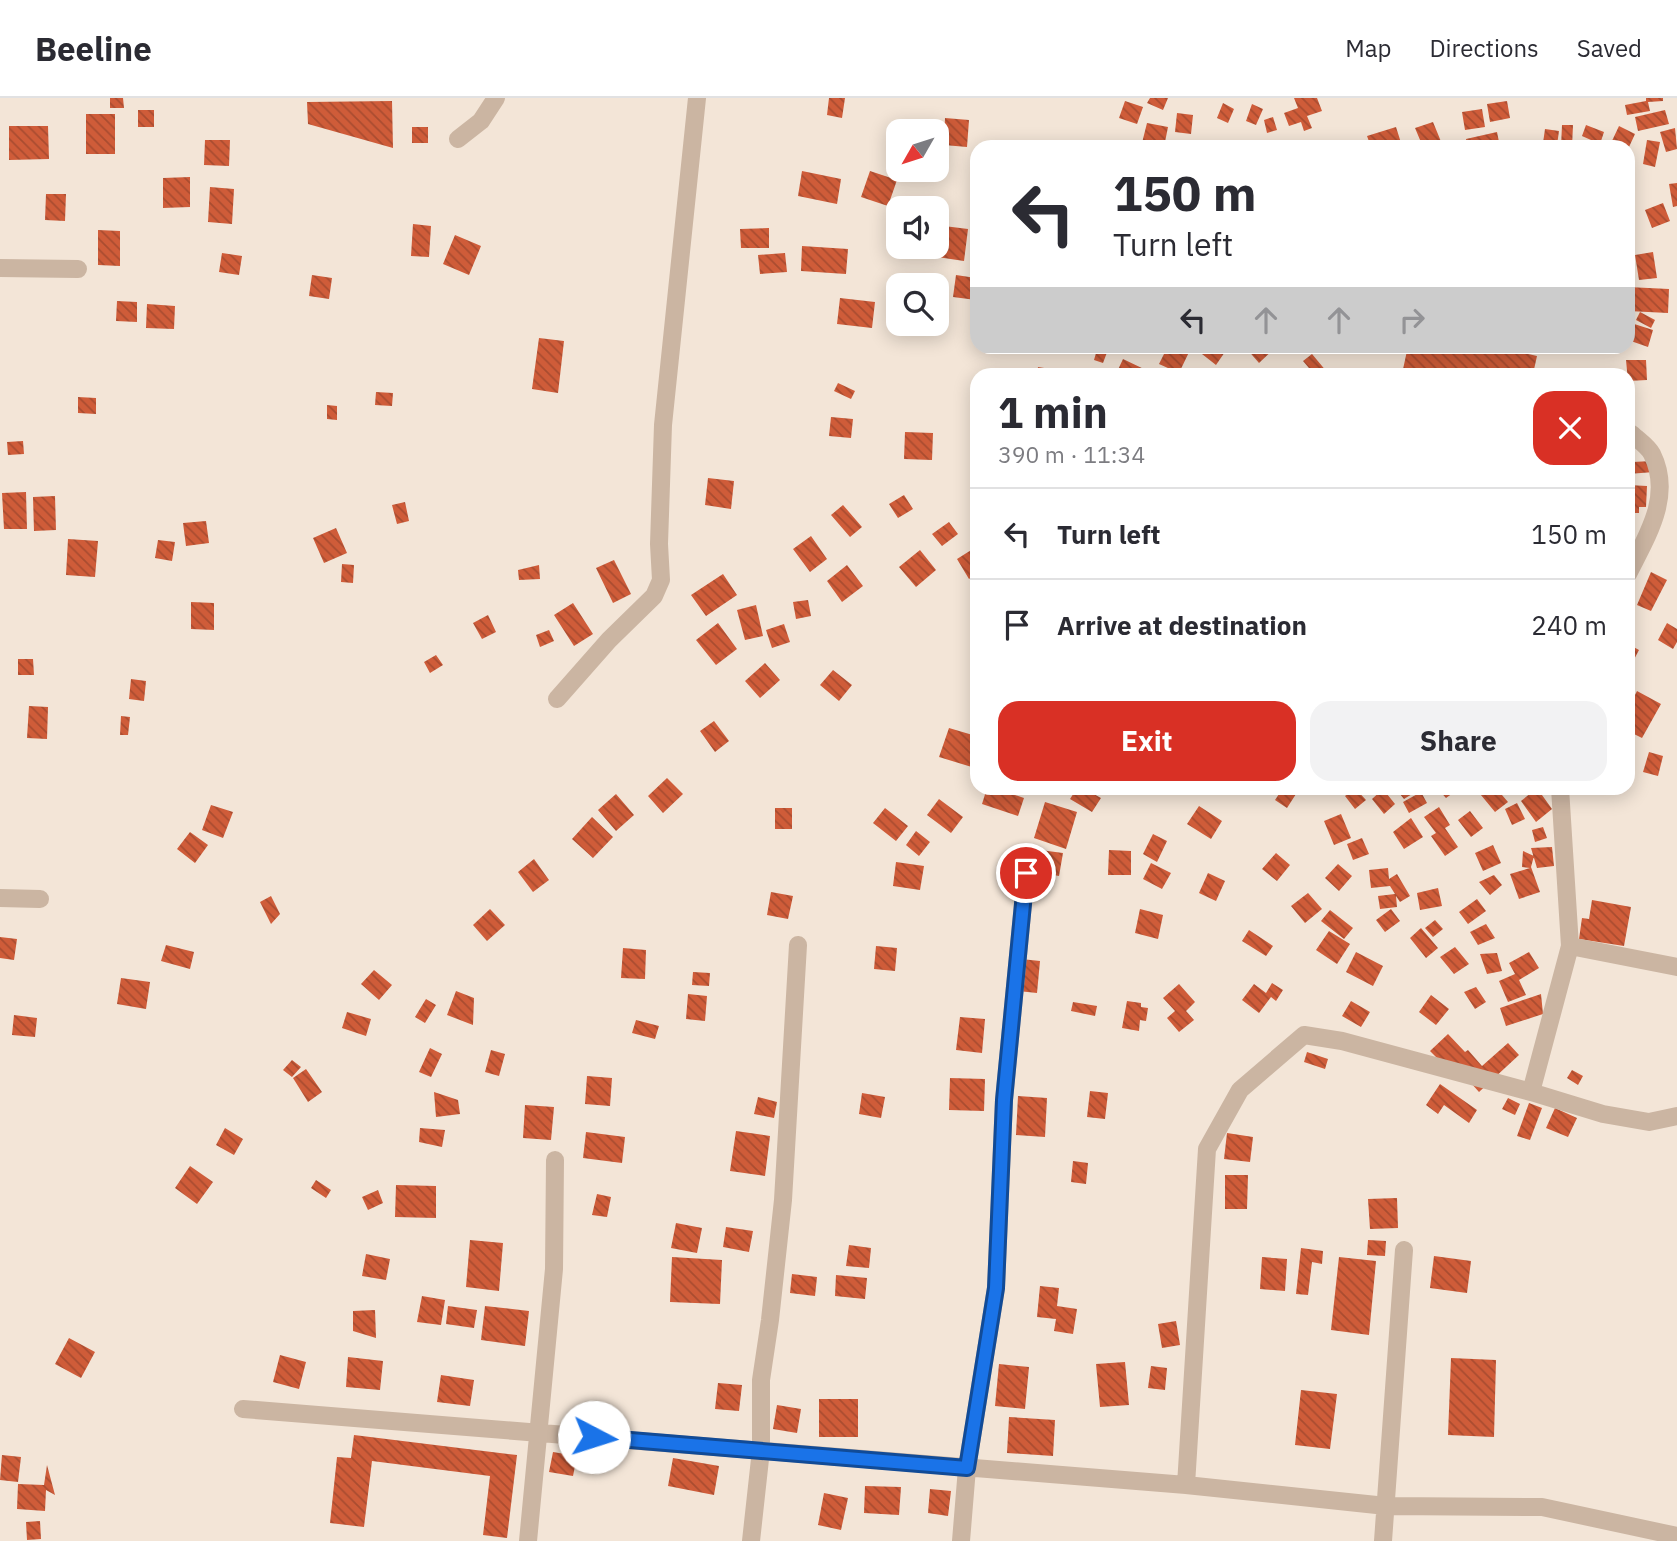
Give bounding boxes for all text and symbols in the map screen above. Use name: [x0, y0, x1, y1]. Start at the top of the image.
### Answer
text: Beeline: [35, 27, 152, 70]
text: Map: [1345, 32, 1391, 64]
text: Directions: [1429, 32, 1539, 64]
text: Saved: [1577, 32, 1642, 64]
north arrow: [886, 119, 948, 182]
map controls: [886, 119, 949, 336]
text: 150 m: [1113, 161, 1257, 224]
icon: left: [998, 168, 1089, 259]
button: sound: [886, 196, 949, 259]
text: Turn left: [1113, 223, 1233, 265]
button: search: [886, 273, 949, 336]
icon: left: [1174, 301, 1212, 339]
icon: ahead: [1247, 301, 1285, 339]
icon: ahead: [1320, 301, 1358, 339]
icon: right: [1393, 301, 1431, 339]
text: 1 min: [998, 385, 1108, 440]
button: close: [1533, 391, 1607, 465]
text: 390 m · 11:34: [998, 439, 1145, 469]
icon: left: [998, 515, 1036, 553]
text: Turn left: [1057, 517, 1160, 551]
text: 150 m: [1531, 517, 1607, 551]
icon: arrive: [998, 606, 1036, 644]
text: Arrive at destination: [1057, 608, 1307, 642]
text: 240 m: [1531, 608, 1607, 642]
button: Exit: [998, 701, 1296, 781]
button: Share: [1310, 701, 1607, 781]
pin: [996, 843, 1056, 903]
icon: arrive: [1007, 854, 1045, 892]
position arrow: [557, 1400, 631, 1474]

